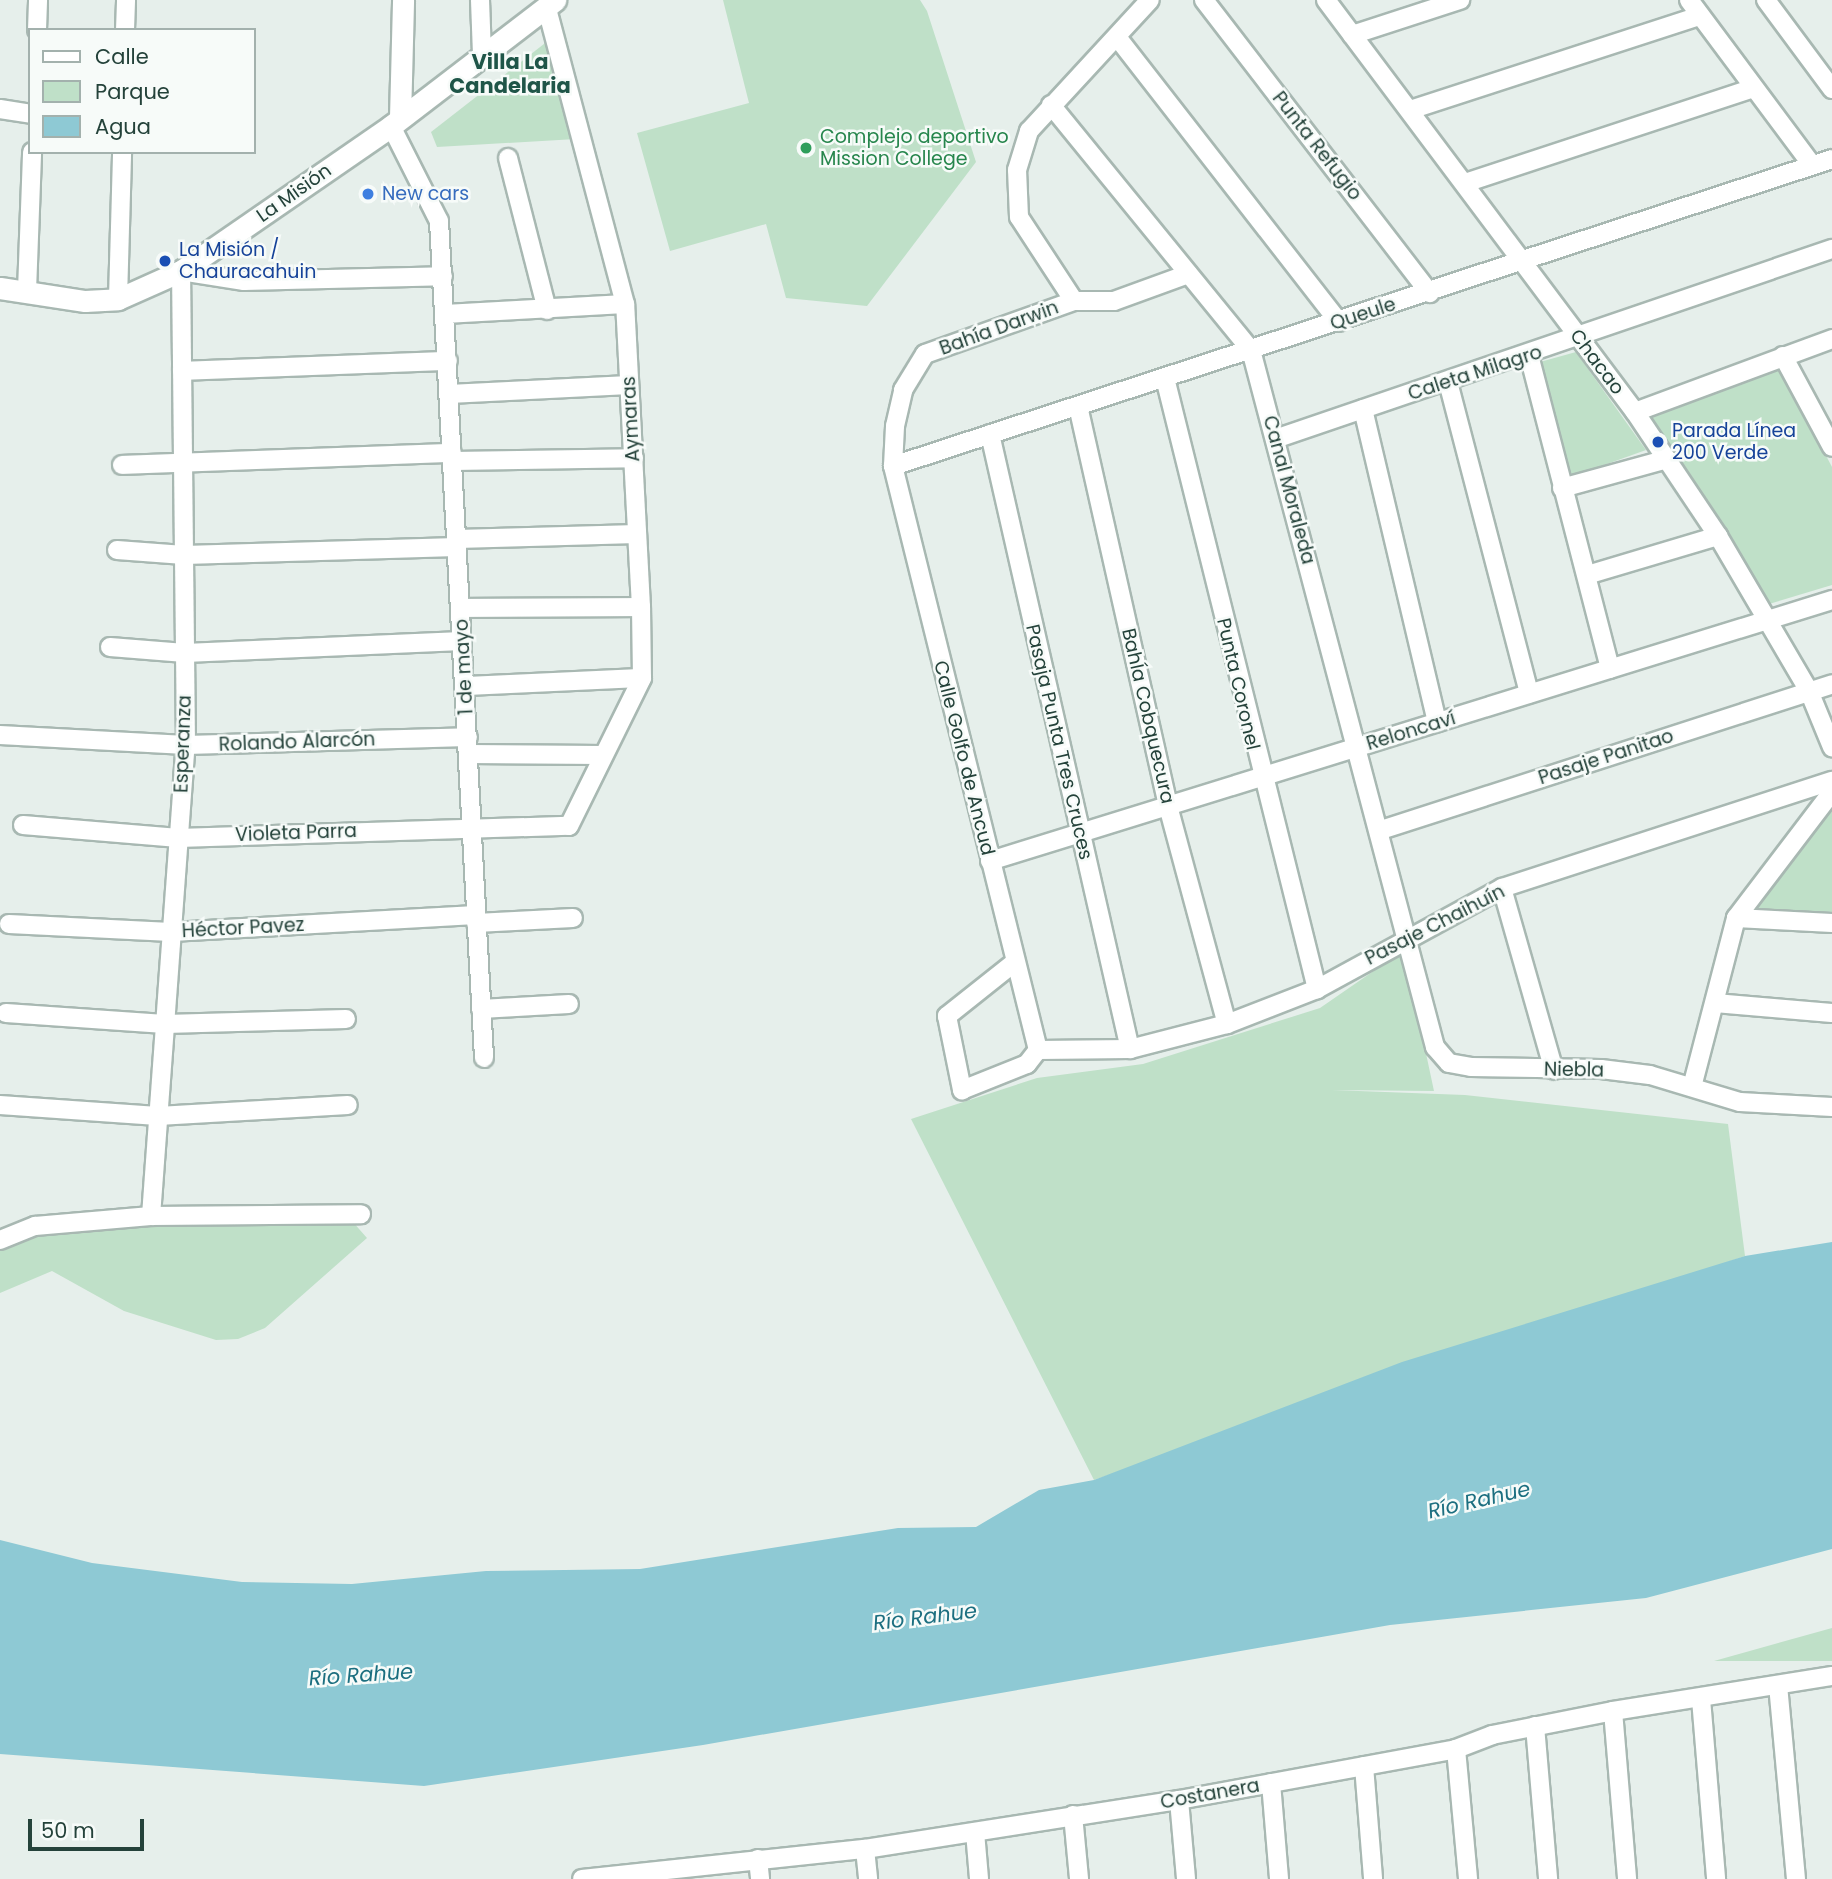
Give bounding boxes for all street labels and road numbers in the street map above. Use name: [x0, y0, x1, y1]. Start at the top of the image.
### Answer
street label: Punta Refugio: [1268, 87, 1366, 205]
street label: La Misión: [252, 159, 336, 227]
street label: Queule: [1327, 293, 1399, 335]
street label: Bahía Darwin: [936, 296, 1062, 360]
street label: Chacao: [1565, 325, 1629, 399]
street label: Caleta Milagro: [1405, 341, 1545, 405]
street label: Aymaras: [617, 376, 645, 462]
street label: Canal Moraleda: [1258, 413, 1320, 567]
street label: Punta Coronel: [1212, 616, 1264, 752]
street label: 1 de mayo: [450, 618, 478, 716]
street label: Pasaja Punta Tres Cruces: [1021, 622, 1097, 862]
street label: BahÍa Cobquecura: [1117, 626, 1179, 806]
street label: Calle Golfo de Ancud: [929, 658, 999, 858]
street label: Esperanza: [170, 695, 196, 793]
street label: Reloncaví: [1364, 707, 1458, 755]
street label: Pasaje Panitao: [1536, 724, 1676, 790]
street label: Rolando Alarcón: [218, 728, 376, 756]
street label: Violeta Parra: [235, 819, 357, 847]
street label: Pasaje Chaihuín: [1361, 880, 1509, 970]
street label: Héctor Pavez: [181, 913, 305, 943]
street label: Niebla: [1544, 1058, 1604, 1082]
street label: Costanera: [1159, 1774, 1261, 1814]

